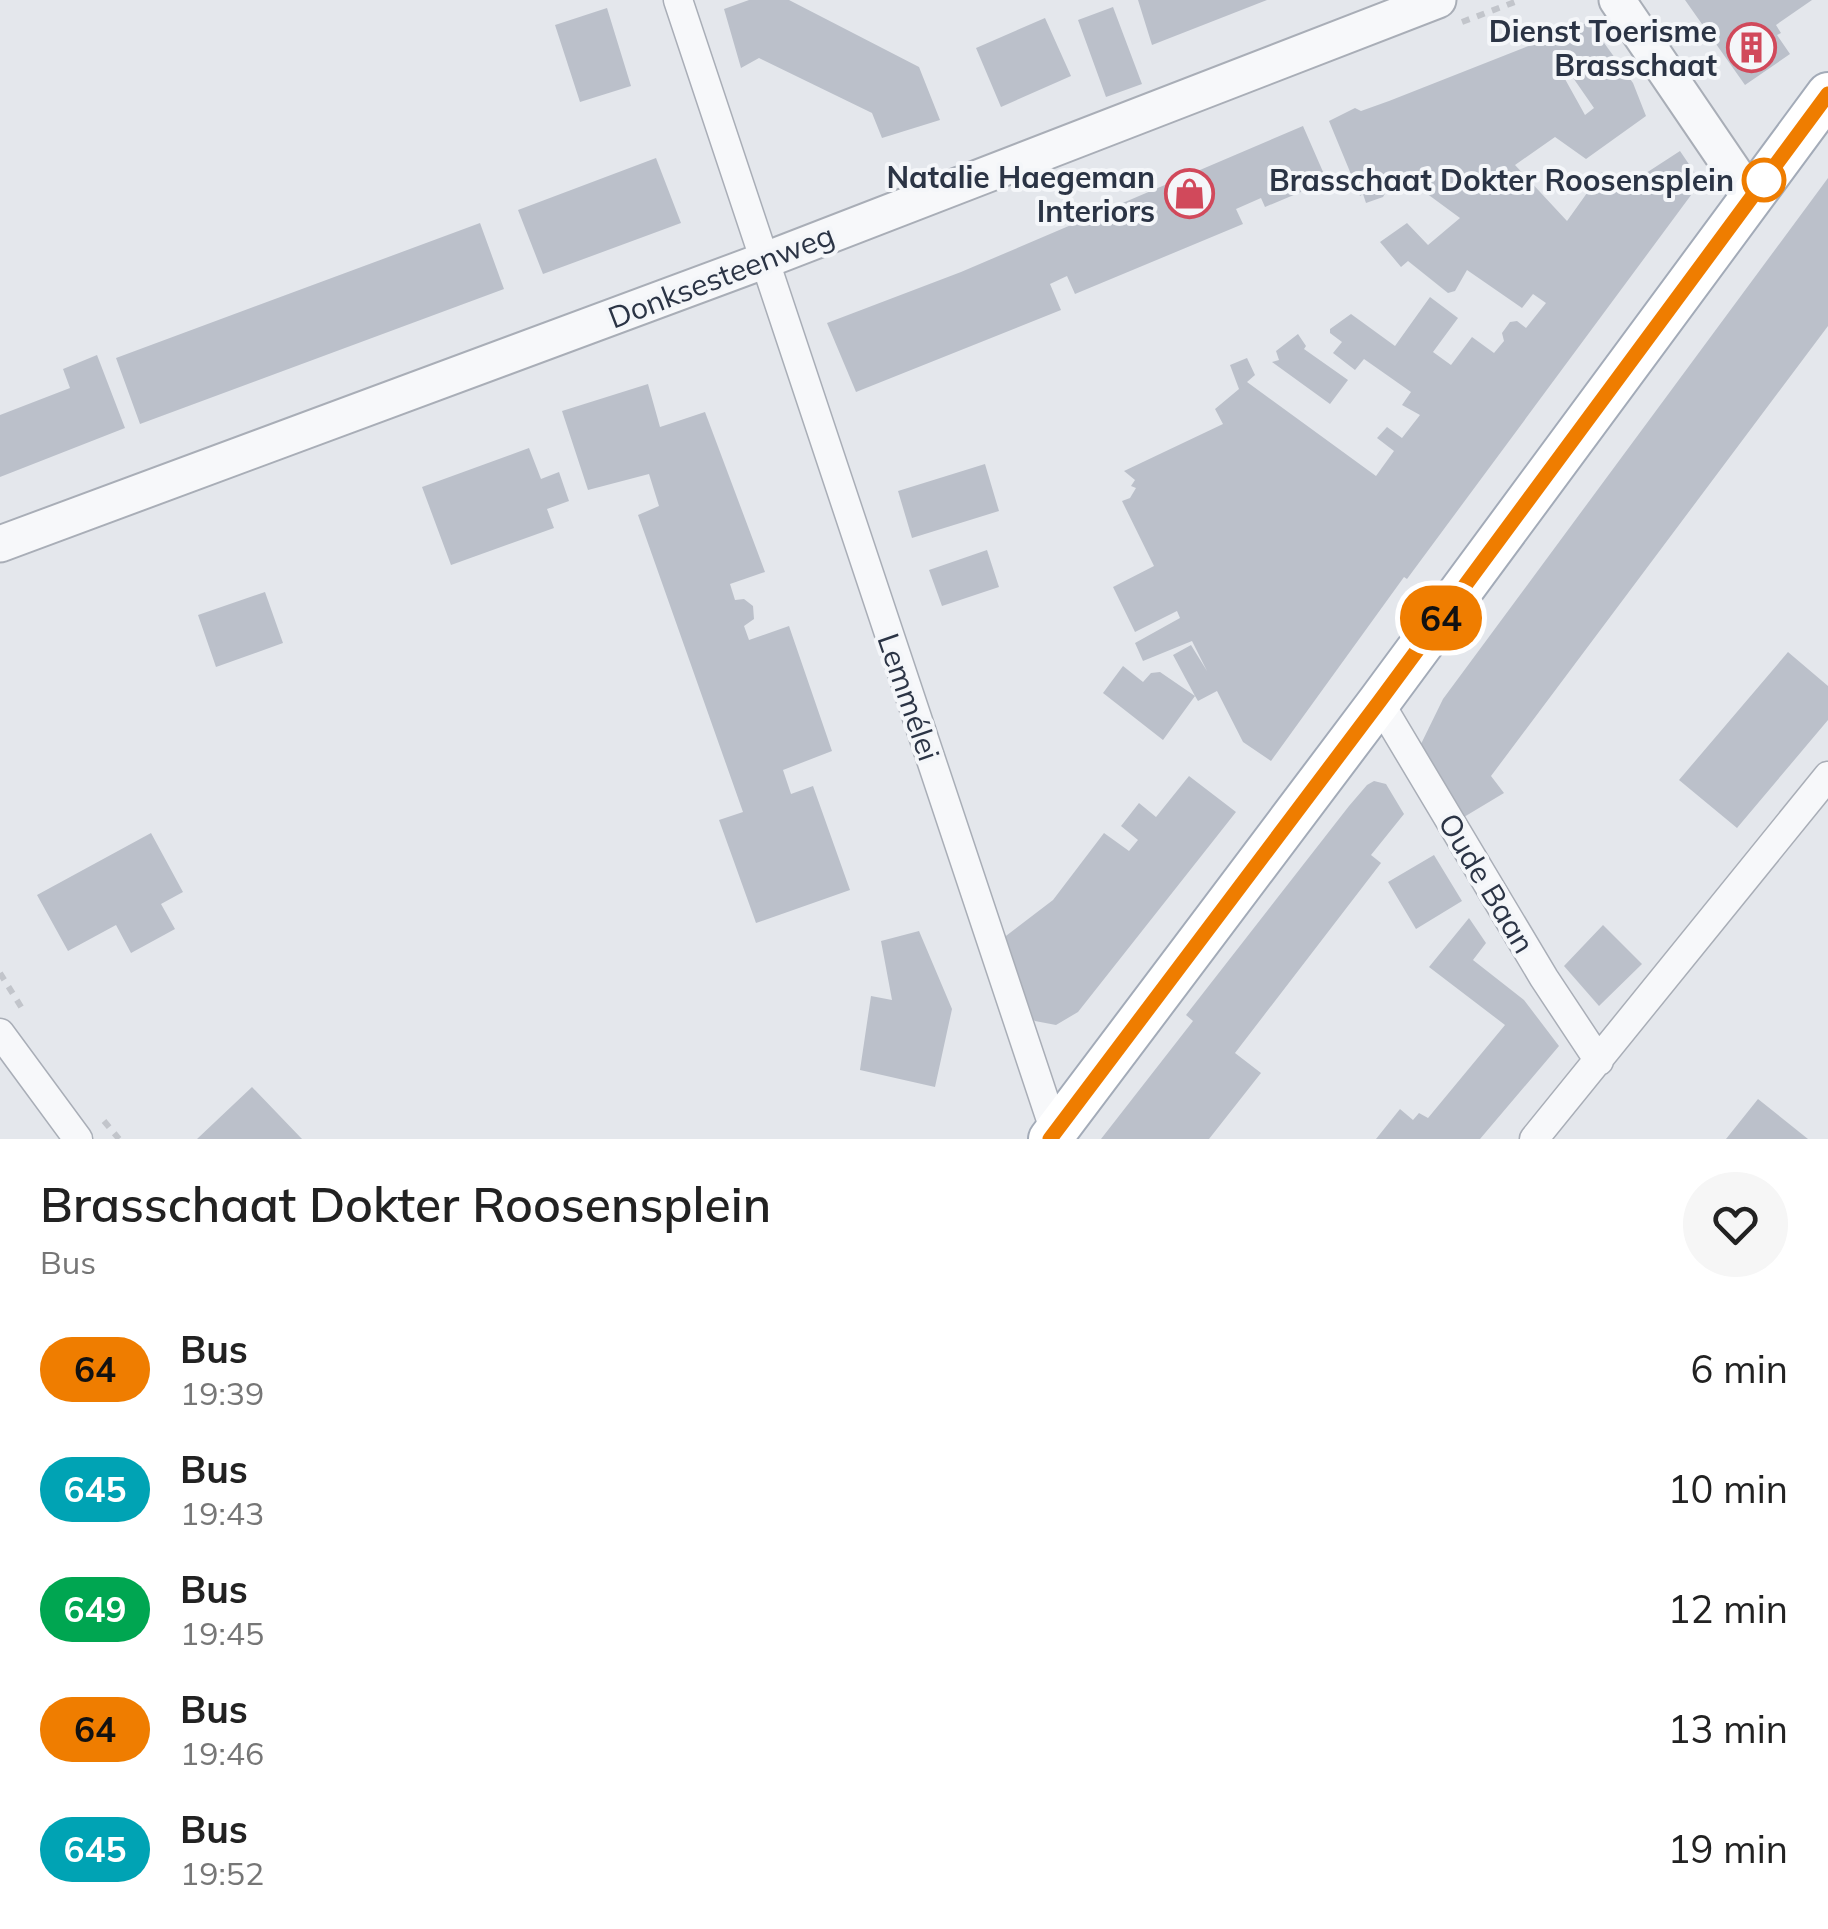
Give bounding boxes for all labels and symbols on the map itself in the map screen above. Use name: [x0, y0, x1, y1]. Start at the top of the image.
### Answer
place label: Dienst Toerisme Brasschaat: [1489, 12, 1717, 84]
building icon: Dienst Toerisme Brasschaat: [1726, 22, 1778, 74]
place label: Natalie Haegeman Interiors: [886, 158, 1155, 230]
marker: Brasschaat Dokter Roosensplein: [1743, 159, 1785, 201]
place label: Brasschaat Dokter Roosensplein: [1269, 161, 1734, 199]
shop icon: Natalie Haegeman Interiors: [1164, 168, 1216, 220]
street label: Donksesteenweg: [603, 215, 839, 337]
line badge: 64: [1396, 586, 1486, 650]
street label: Lemmélei: [870, 628, 948, 766]
street label: Oude Baan: [1430, 806, 1544, 960]

